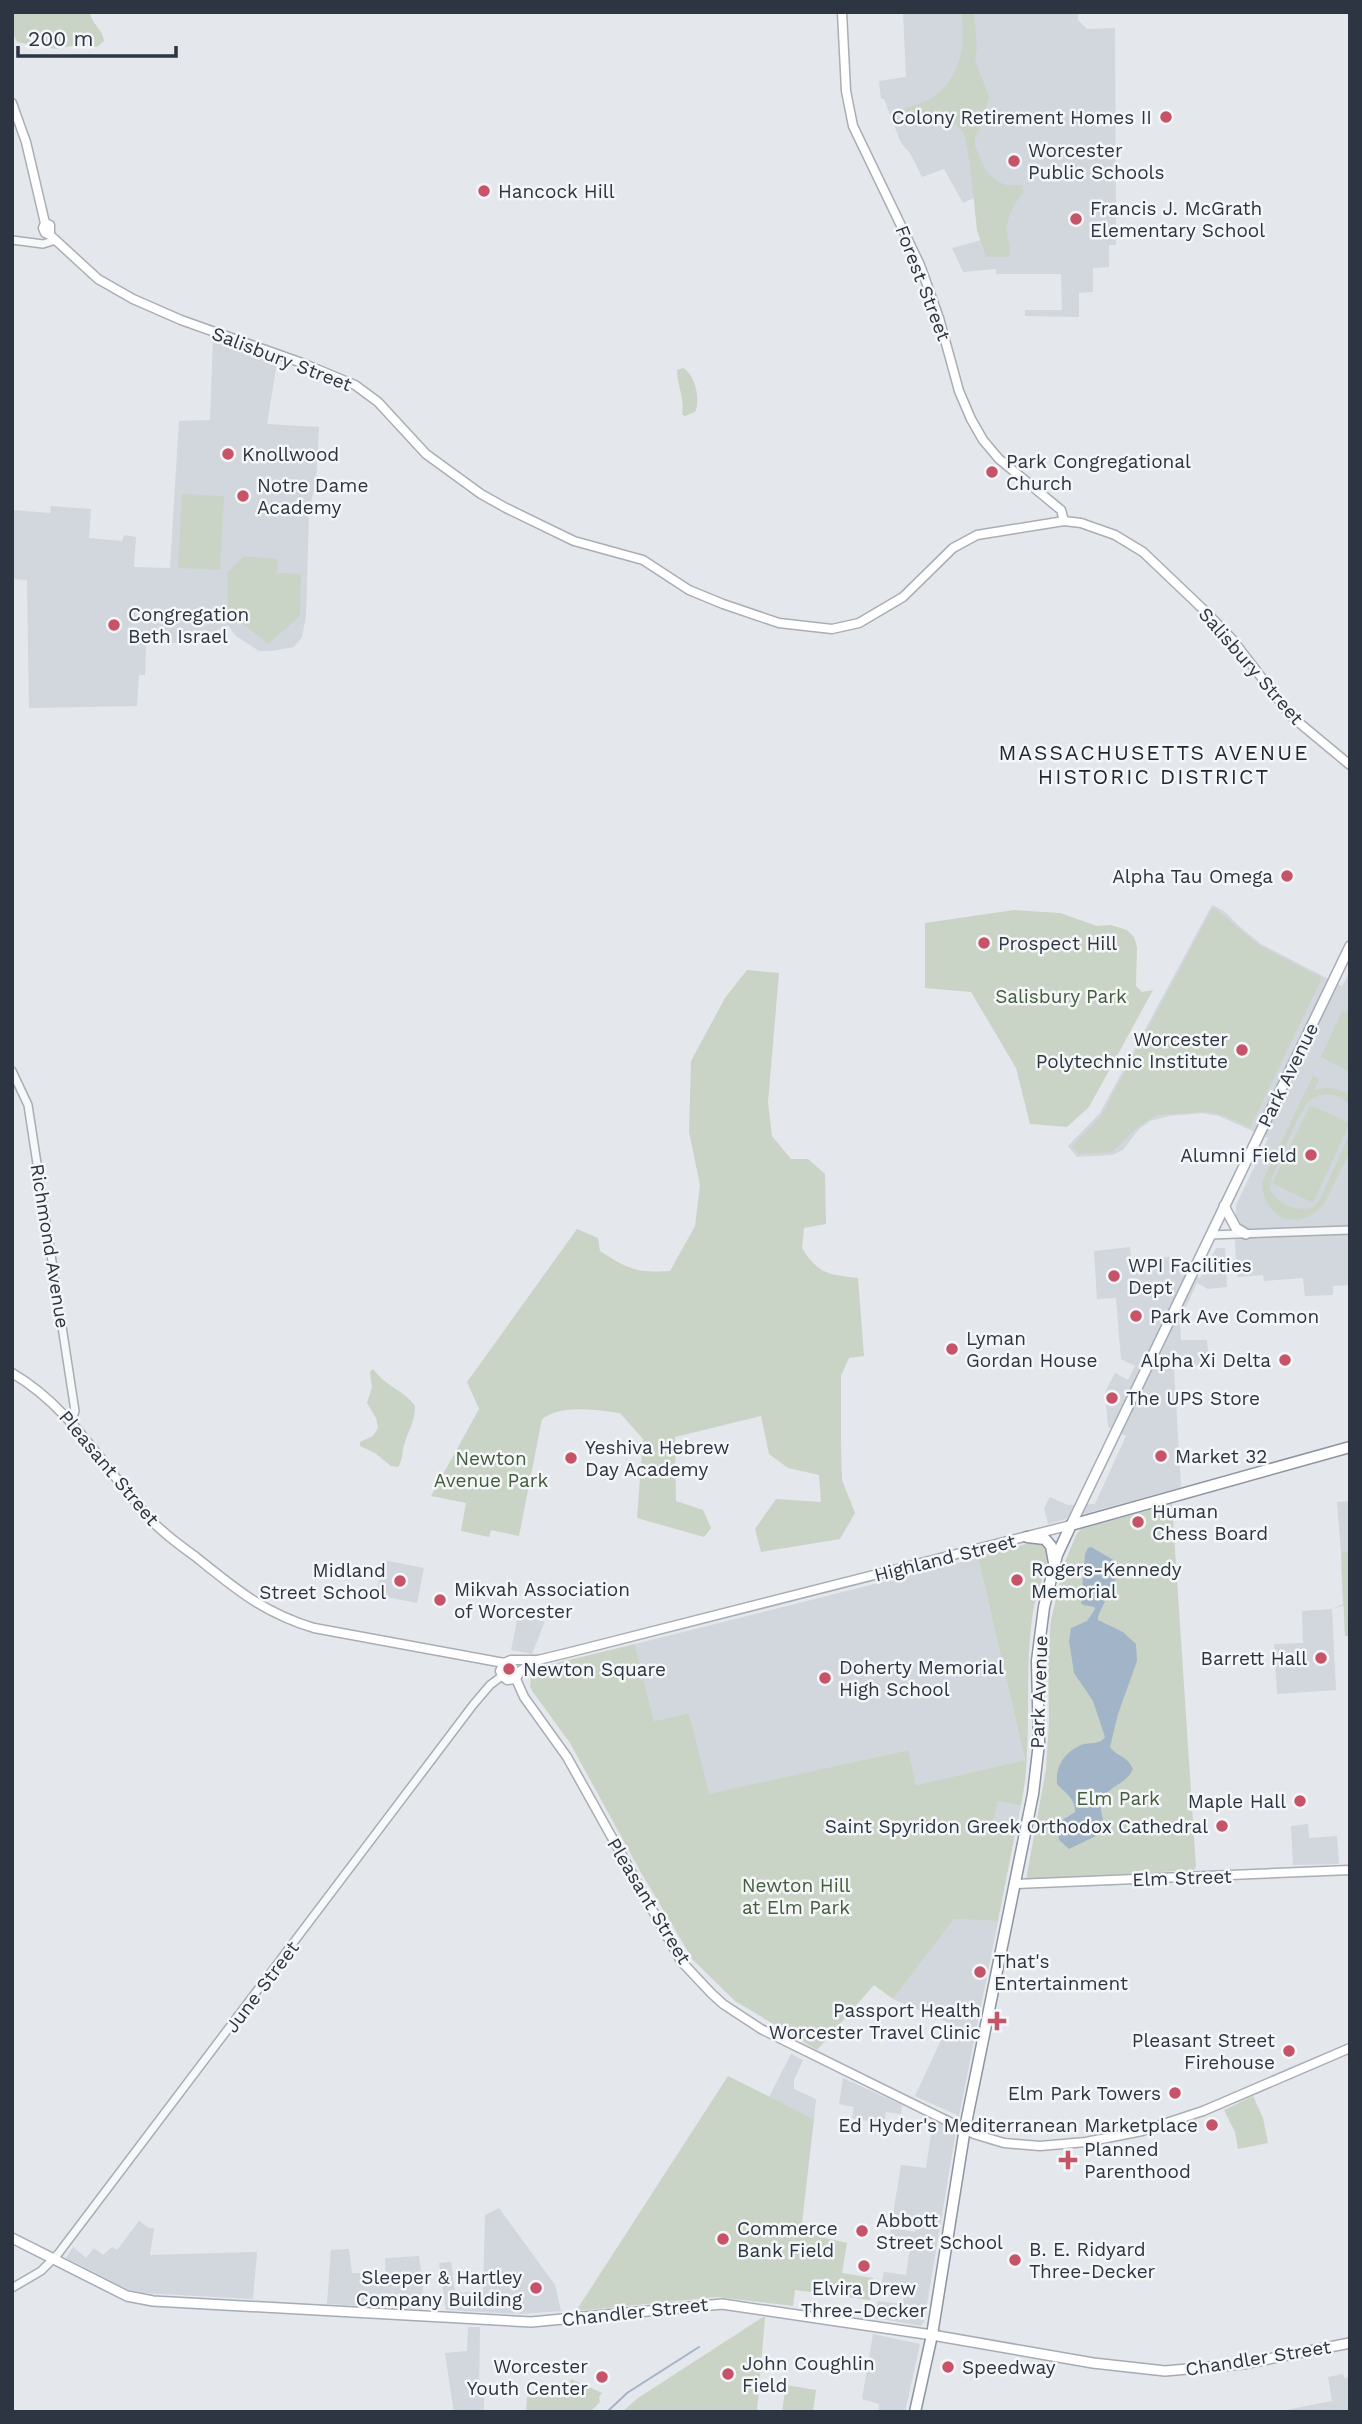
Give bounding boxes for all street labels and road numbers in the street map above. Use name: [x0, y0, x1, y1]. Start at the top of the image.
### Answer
street label: Forest Street: [890, 222, 956, 344]
street label: Salisbury Street: [209, 322, 355, 396]
street label: Salisbury Street: [1194, 603, 1308, 729]
street label: Park Avenue: [1253, 1019, 1323, 1131]
street label: Richmond Avenue: [26, 1162, 74, 1330]
street label: Pleasant Street: [54, 1406, 164, 1530]
street label: Highland Street: [872, 1529, 1018, 1587]
street label: Park Avenue: [1026, 1635, 1052, 1749]
street label: Pleasant Street: [602, 1834, 696, 1968]
street label: Elm Street: [1132, 1865, 1232, 1891]
street label: June Street: [220, 1937, 304, 2037]
street label: Chandler Street: [561, 2293, 709, 2331]
street label: Chandler Street: [1184, 2335, 1332, 2381]

